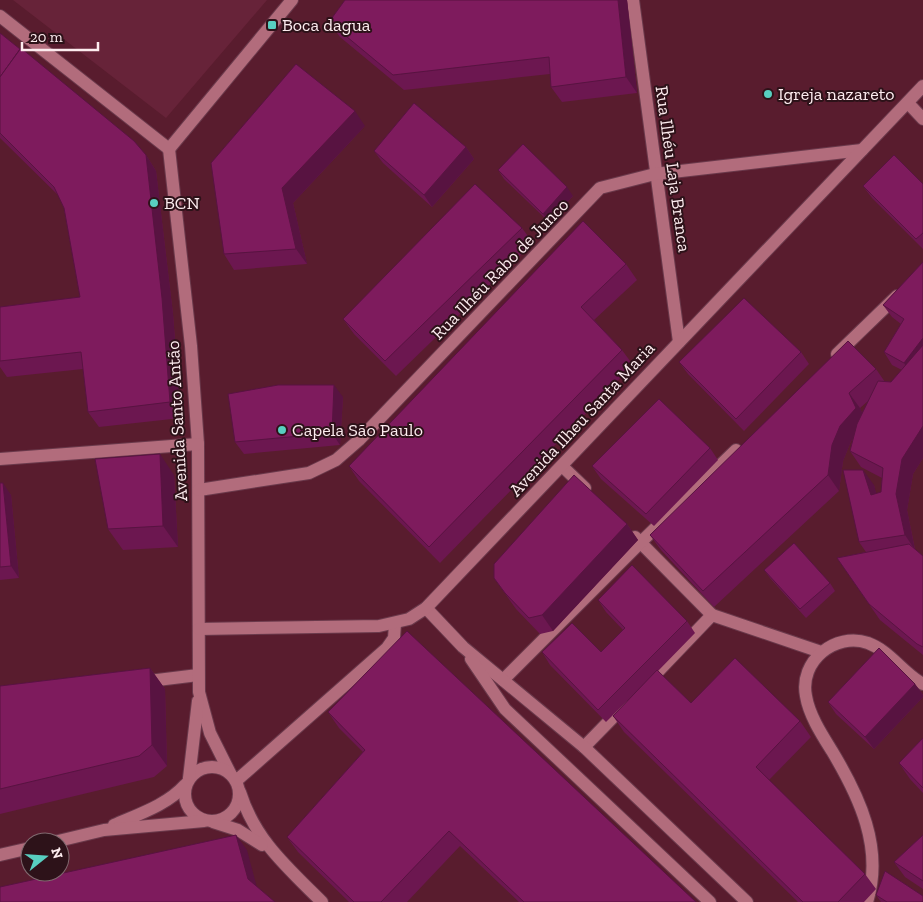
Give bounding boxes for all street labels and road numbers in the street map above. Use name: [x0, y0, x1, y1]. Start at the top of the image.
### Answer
street label: Rua Ilhéu Laja Branca: [650, 85, 696, 254]
street label: Rua Ilhéu Rabo de Junco: [427, 194, 573, 344]
street label: Avenida Ilheu Santa Maria: [505, 337, 660, 501]
street label: Avenida Santo Antão: [162, 340, 192, 502]

